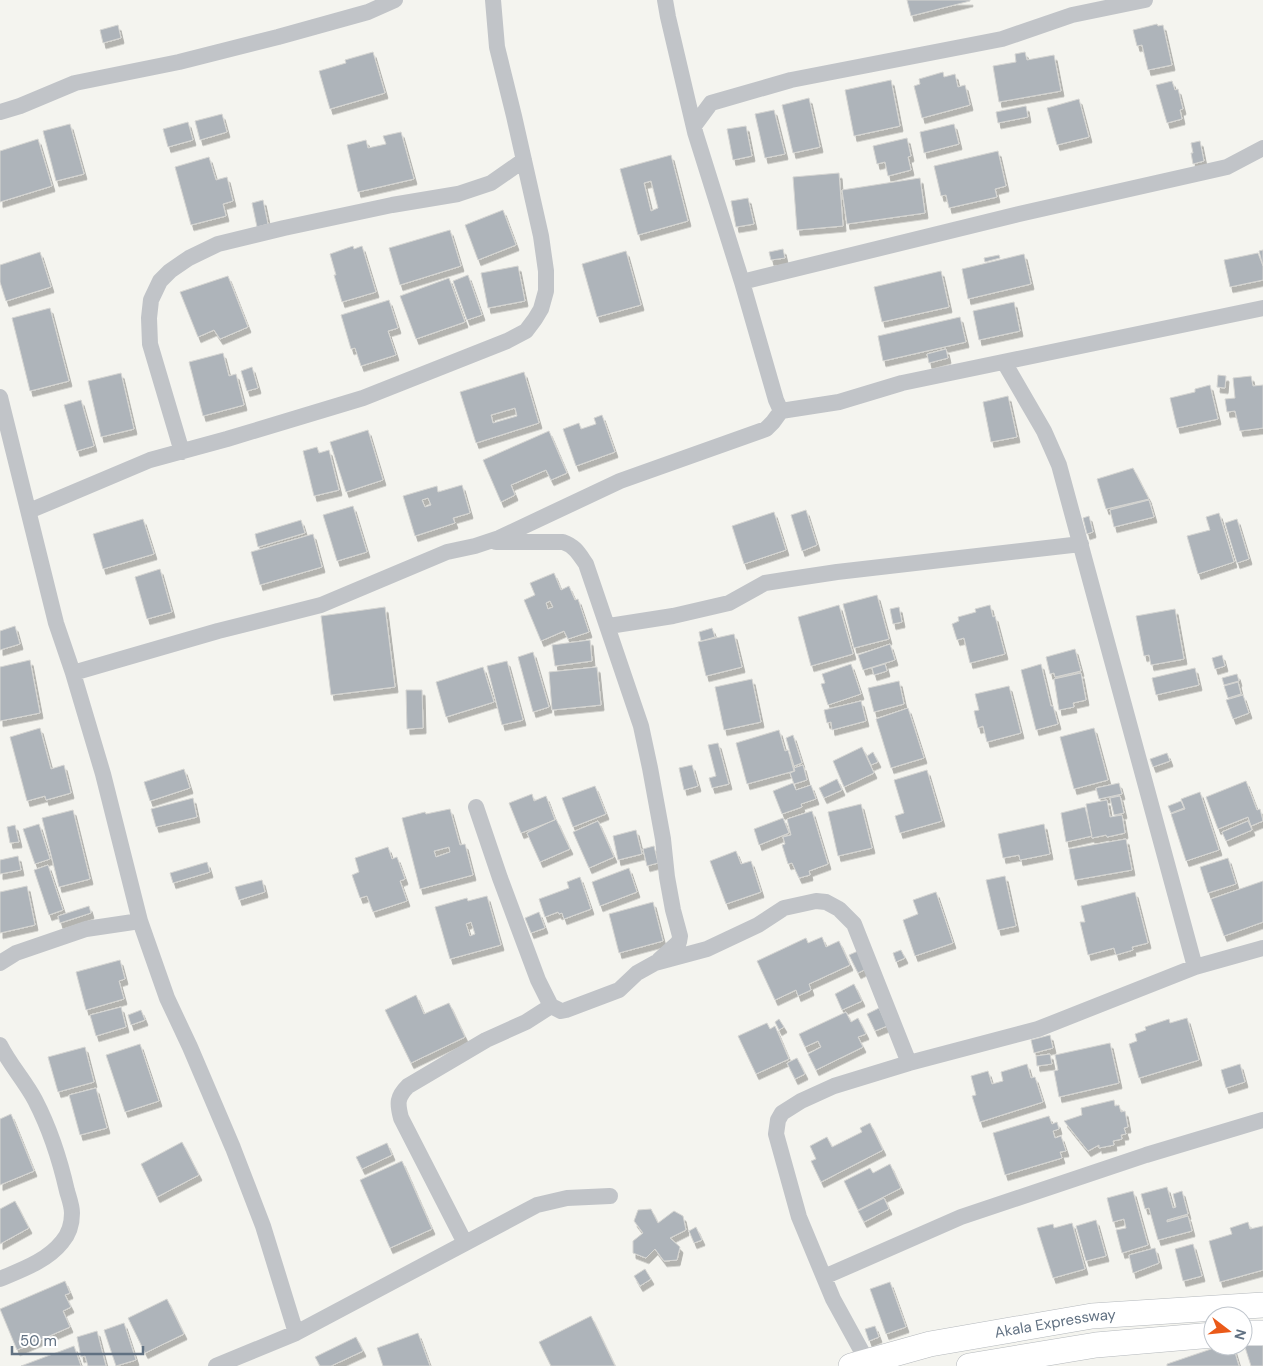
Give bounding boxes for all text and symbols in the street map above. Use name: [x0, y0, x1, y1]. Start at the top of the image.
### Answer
street label: Akala Expressway: [993, 1304, 1117, 1343]
north arrow: [1203, 1306, 1253, 1356]
scale bar: [12, 1324, 144, 1356]
text: N: [1230, 1327, 1251, 1342]
text: 50 m: [20, 1331, 57, 1351]

